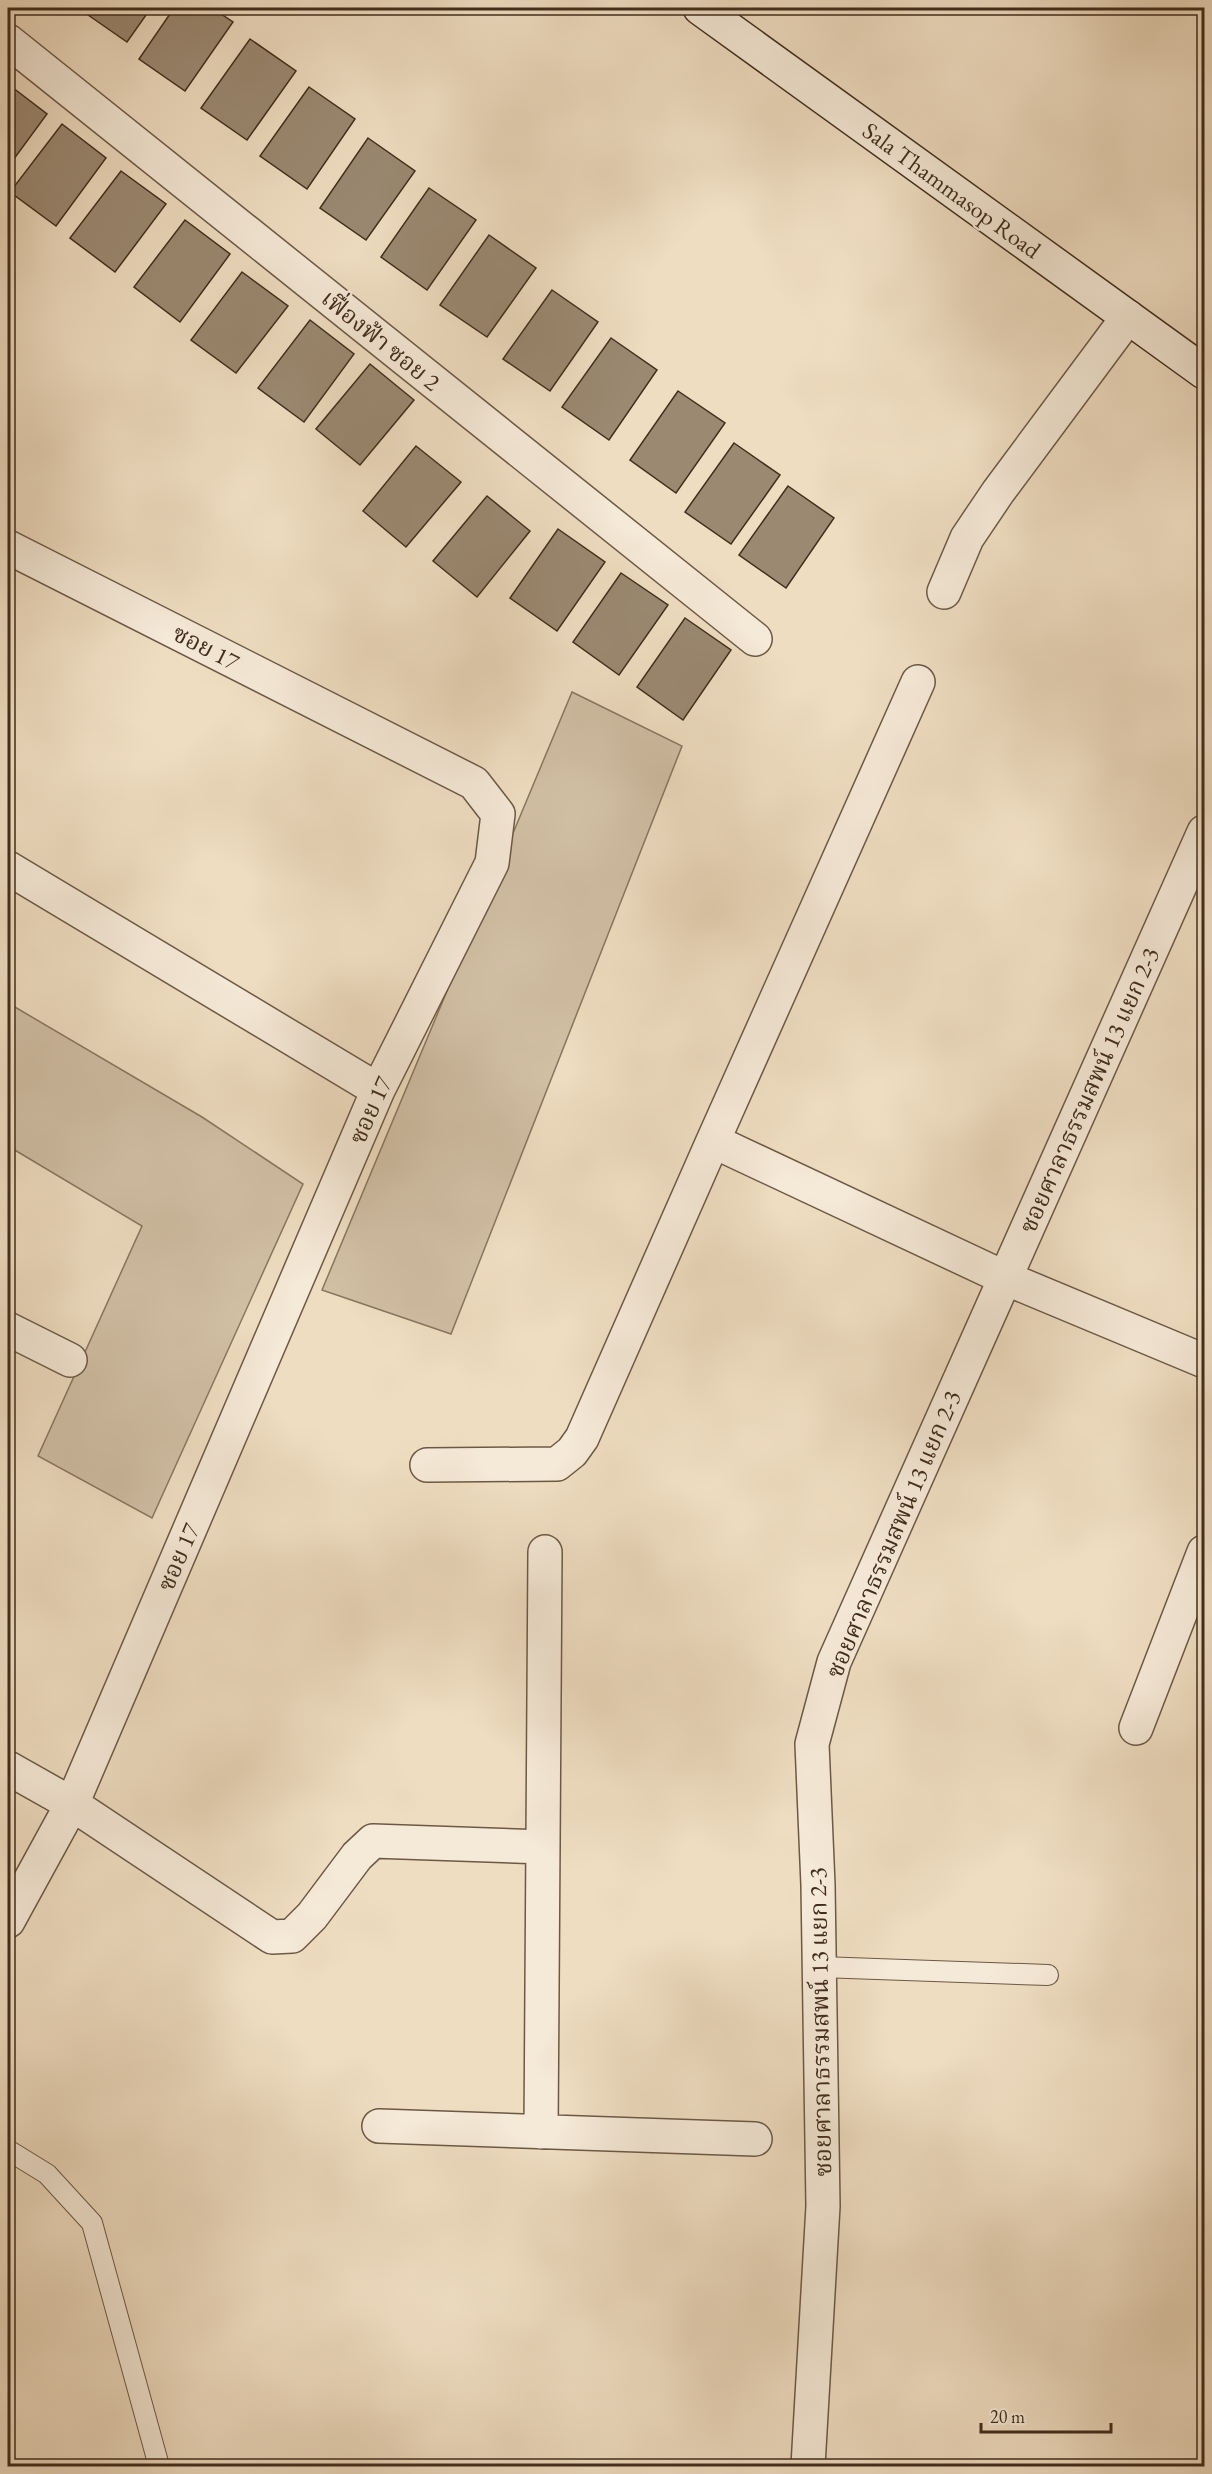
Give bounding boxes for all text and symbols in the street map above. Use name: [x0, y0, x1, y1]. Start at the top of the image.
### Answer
street label: Sala Thammasop Road: [857, 115, 1048, 266]
street label: เฟื่องฟ้า ซอย 2: [315, 281, 449, 398]
street label: ซอย 17: [167, 617, 245, 677]
street label: ซอยศาลาธรรมสพน์ 13 แยก 2-3: [1012, 942, 1166, 1238]
street label: ซอย 17: [341, 1071, 399, 1149]
street label: ซอยศาลาธรรมสพน์ 13 แยก 2-3: [818, 1386, 968, 1682]
street label: ซอย 17: [150, 1518, 206, 1596]
street label: ซอยศาลาธรรมสพน์ 13 แยก 2-3: [802, 1867, 838, 2177]
scale bar: [981, 2396, 1112, 2434]
text: 20 m: [990, 2405, 1025, 2428]

